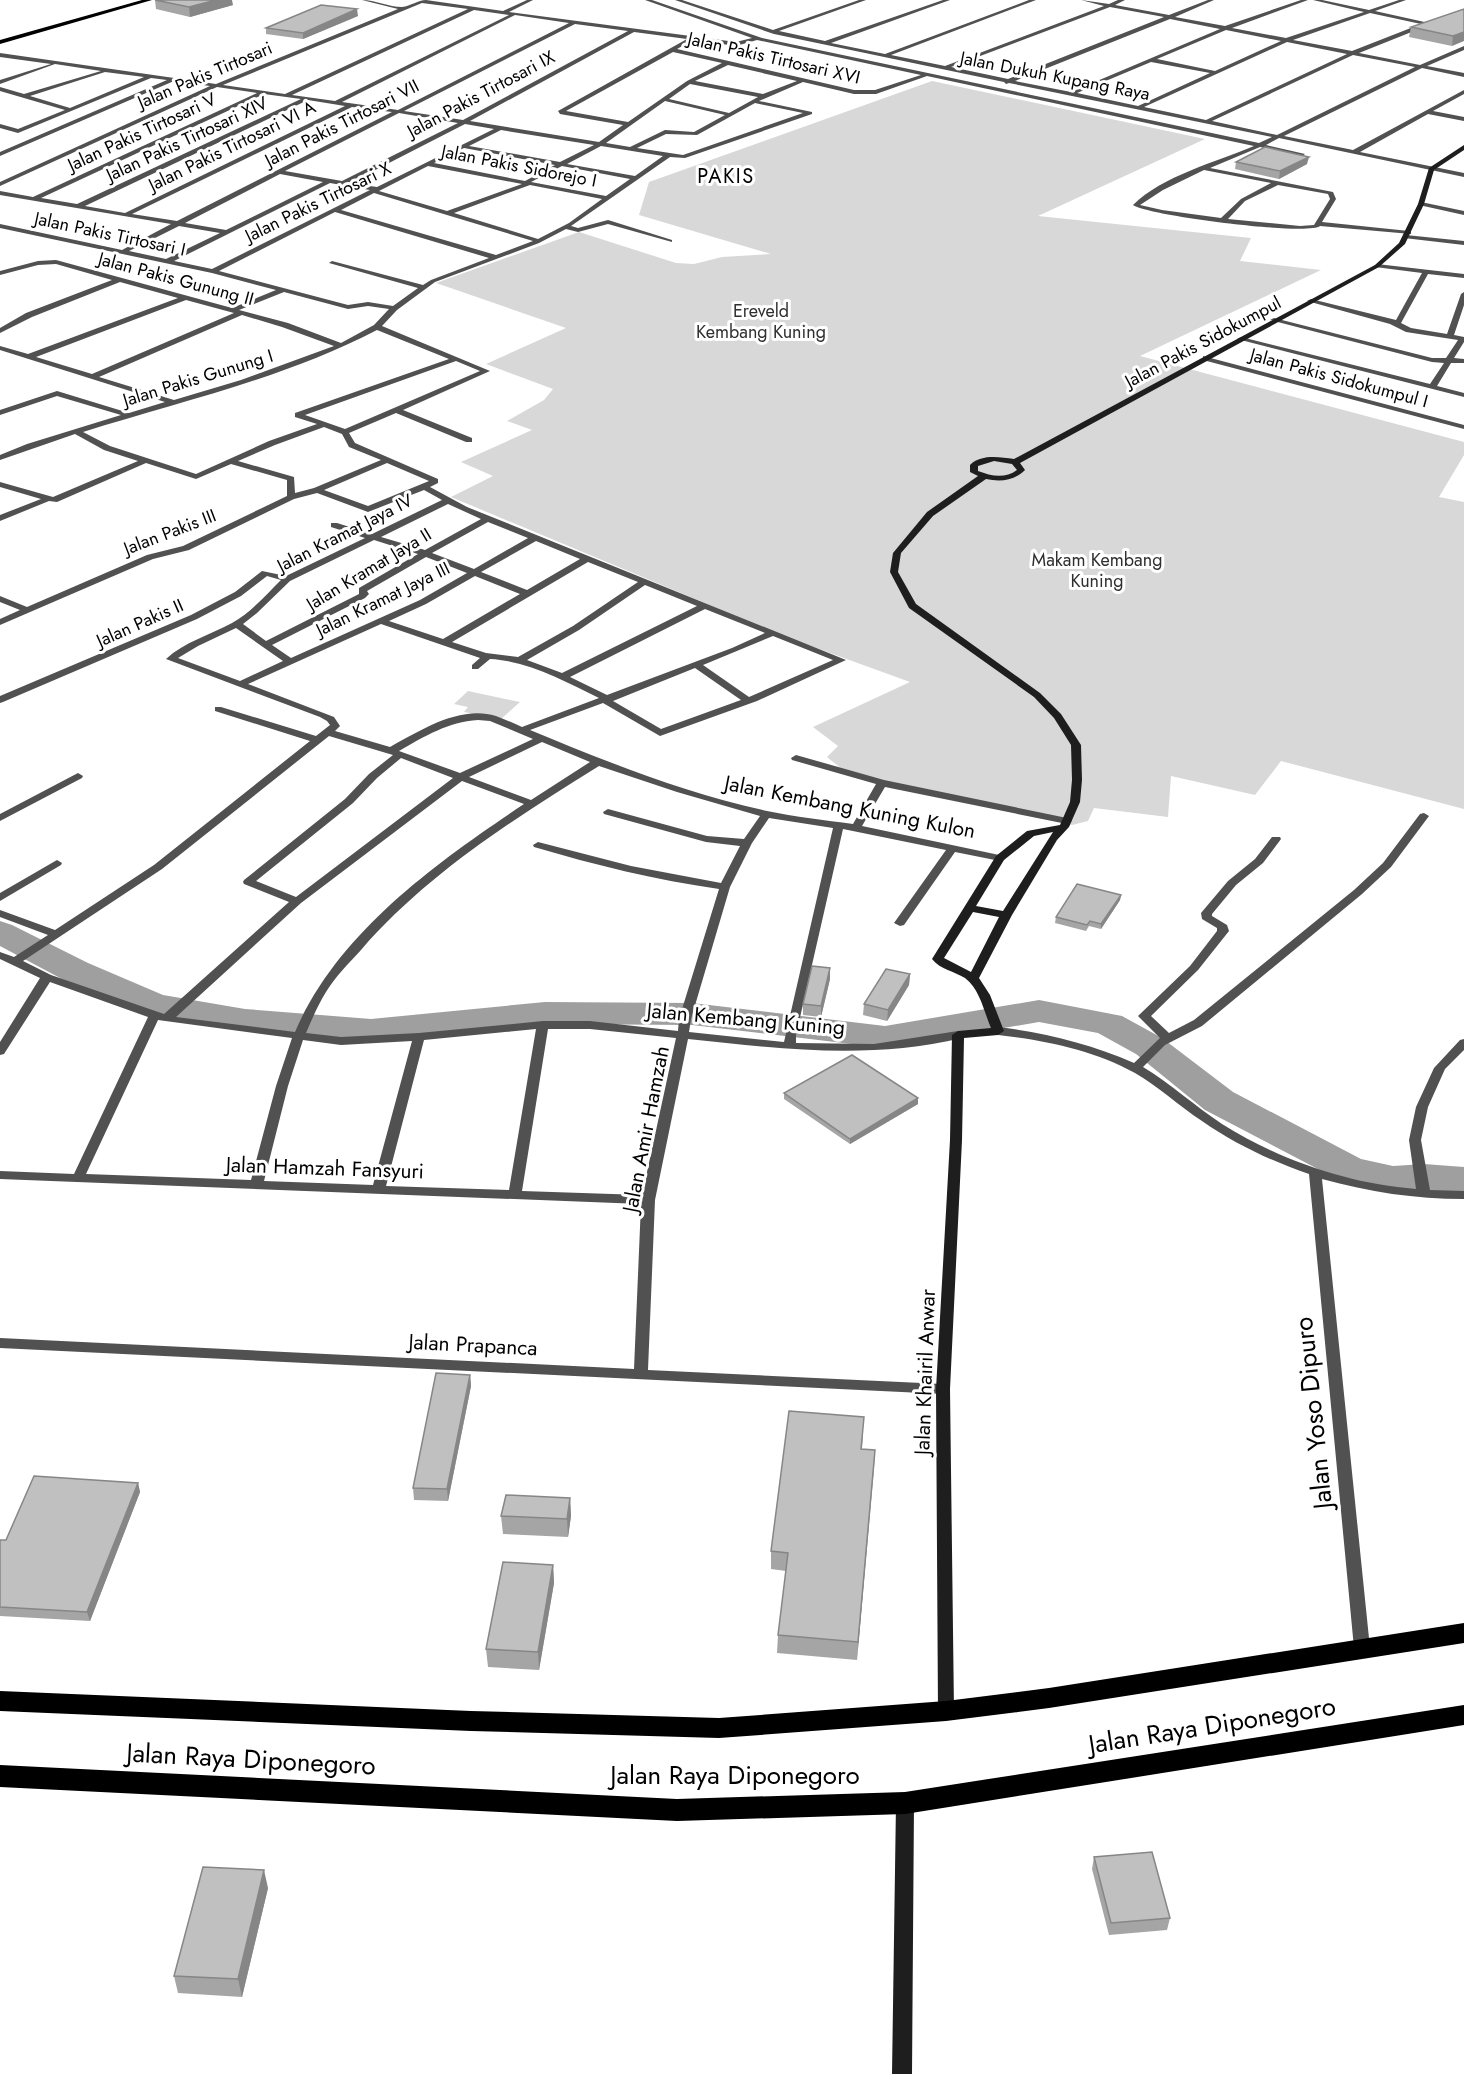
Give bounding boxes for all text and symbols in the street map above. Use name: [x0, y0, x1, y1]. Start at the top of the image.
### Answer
street label: Jalan Pakis Tirtosari XVI: [683, 25, 863, 90]
street label: Jalan Pakis Tirtosari: [132, 35, 276, 116]
street label: Jalan Pakis Tirtosari IX: [401, 44, 559, 145]
street label: Jalan Dukuh Kupang Raya: [956, 44, 1152, 107]
street label: Jalan Pakis Tirtosari VII: [259, 73, 424, 174]
street label: Jalan Pakis Tirtosari V: [62, 86, 221, 179]
street label: Jalan Pakis Tirtosari XIV: [100, 90, 272, 189]
street label: Jalan Pakis Tirtosari VI A: [142, 94, 320, 199]
street label: Jalan Pakis Sidorejo I: [437, 138, 599, 194]
street label: Jalan Pakis Tirtosari X: [239, 155, 395, 249]
district label: PAKIS: [697, 162, 755, 191]
street label: Jalan Pakis Tirtosari I: [30, 205, 188, 263]
street label: Jalan Pakis Gunung II: [93, 245, 257, 312]
street label: Jalan Pakis Sidokumpul: [1119, 290, 1286, 395]
park label: Ereveld Kembang Kuning: [696, 298, 826, 345]
street label: Jalan Pakis Sidokumpul I: [1245, 341, 1431, 414]
street label: Jalan Pakis Gunung I: [118, 343, 276, 414]
street label: Jalan Kramat Jaya IV: [271, 487, 417, 579]
street label: Jalan Pakis III: [118, 502, 220, 562]
street label: Jalan Kramat Jaya II: [300, 521, 436, 618]
park label: Makam Kembang Kuning: [1032, 547, 1162, 594]
street label: Jalan Kramat Jaya III: [310, 555, 454, 644]
street label: Jalan Pakis II: [91, 592, 188, 655]
street label: Jalan Kembang Kuning Kulon: [719, 767, 978, 846]
street label: Jalan Kembang Kuning: [643, 995, 846, 1043]
street label: Jalan Amir Hamzah: [615, 1043, 677, 1218]
street label: Jalan Hamzah Fansyuri: [222, 1149, 425, 1186]
street label: Jalan Khairil Anwar: [907, 1288, 943, 1458]
street label: Jalan Yoso Dipuro: [1284, 1315, 1342, 1514]
street label: Jalan Prapanca: [405, 1326, 538, 1363]
street label: Jalan Raya Diponegoro: [1083, 1687, 1338, 1764]
street label: Jalan Raya Diponegoro: [122, 1733, 377, 1785]
street label: Jalan Raya Diponegoro: [607, 1756, 860, 1794]

